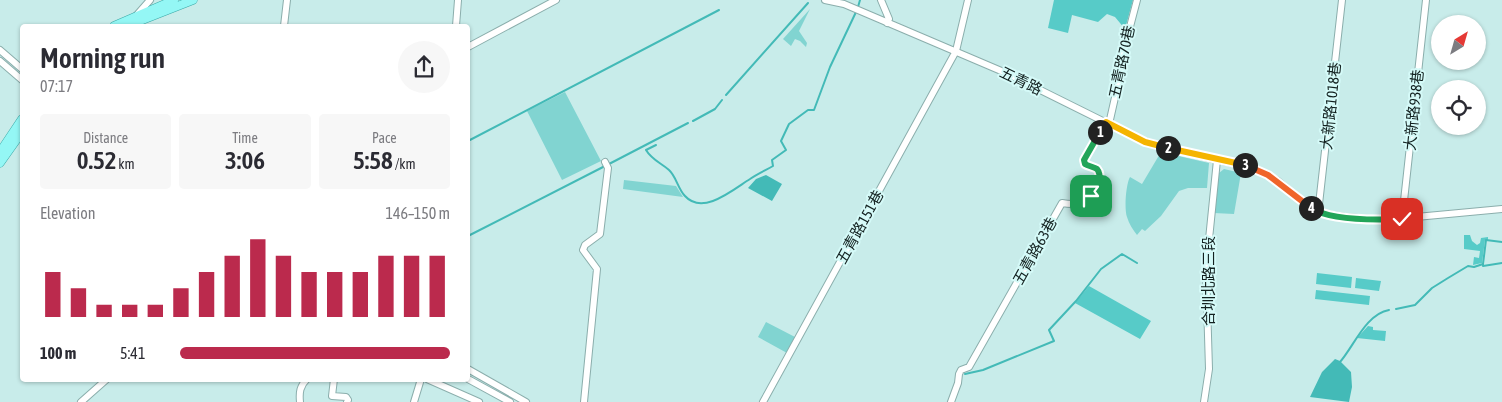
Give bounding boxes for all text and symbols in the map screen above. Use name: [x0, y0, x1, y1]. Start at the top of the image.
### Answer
north arrow: [1431, 15, 1486, 70]
map controls: [1431, 15, 1486, 135]
street label: 五青路70巷: [1105, 24, 1138, 100]
button: share: [398, 41, 450, 93]
text: Morning run: [40, 42, 165, 74]
street label: 大新路1018巷: [1317, 61, 1344, 151]
street label: 五青路: [997, 63, 1045, 98]
street label: 大新路938巷: [1401, 69, 1426, 151]
text: 07:17: [40, 77, 73, 95]
button: locate: [1431, 80, 1486, 135]
pin: 1: [1088, 120, 1112, 144]
text: 1: [1097, 124, 1104, 140]
text: Distance: [83, 130, 128, 146]
text: Time: [232, 130, 258, 146]
text: Pace: [372, 130, 397, 146]
pin: 2: [1156, 136, 1180, 160]
text: 2: [1165, 140, 1172, 156]
text: 0.52: [77, 146, 116, 174]
text: 3:06: [225, 146, 265, 174]
text: 5:58: [353, 146, 393, 174]
pin: 3: [1232, 152, 1258, 178]
text: km: [116, 156, 135, 172]
text: /km: [393, 156, 416, 172]
text: 3: [1242, 157, 1249, 173]
pin: [1070, 175, 1112, 217]
icon: arrive: [1077, 182, 1105, 210]
street label: 五青路151巷: [832, 187, 887, 266]
pin: 4: [1298, 196, 1324, 220]
pin: [1381, 198, 1423, 240]
text: 4: [1308, 200, 1315, 216]
text: Elevation: [40, 204, 95, 222]
text: 146–150 m: [386, 204, 450, 222]
icon: check: [1388, 205, 1416, 233]
street label: 五青路63巷: [1009, 214, 1060, 287]
street label: 合圳北路三段: [1200, 236, 1217, 326]
text: 100 m: [40, 344, 76, 362]
text: 5:41: [120, 344, 145, 362]

